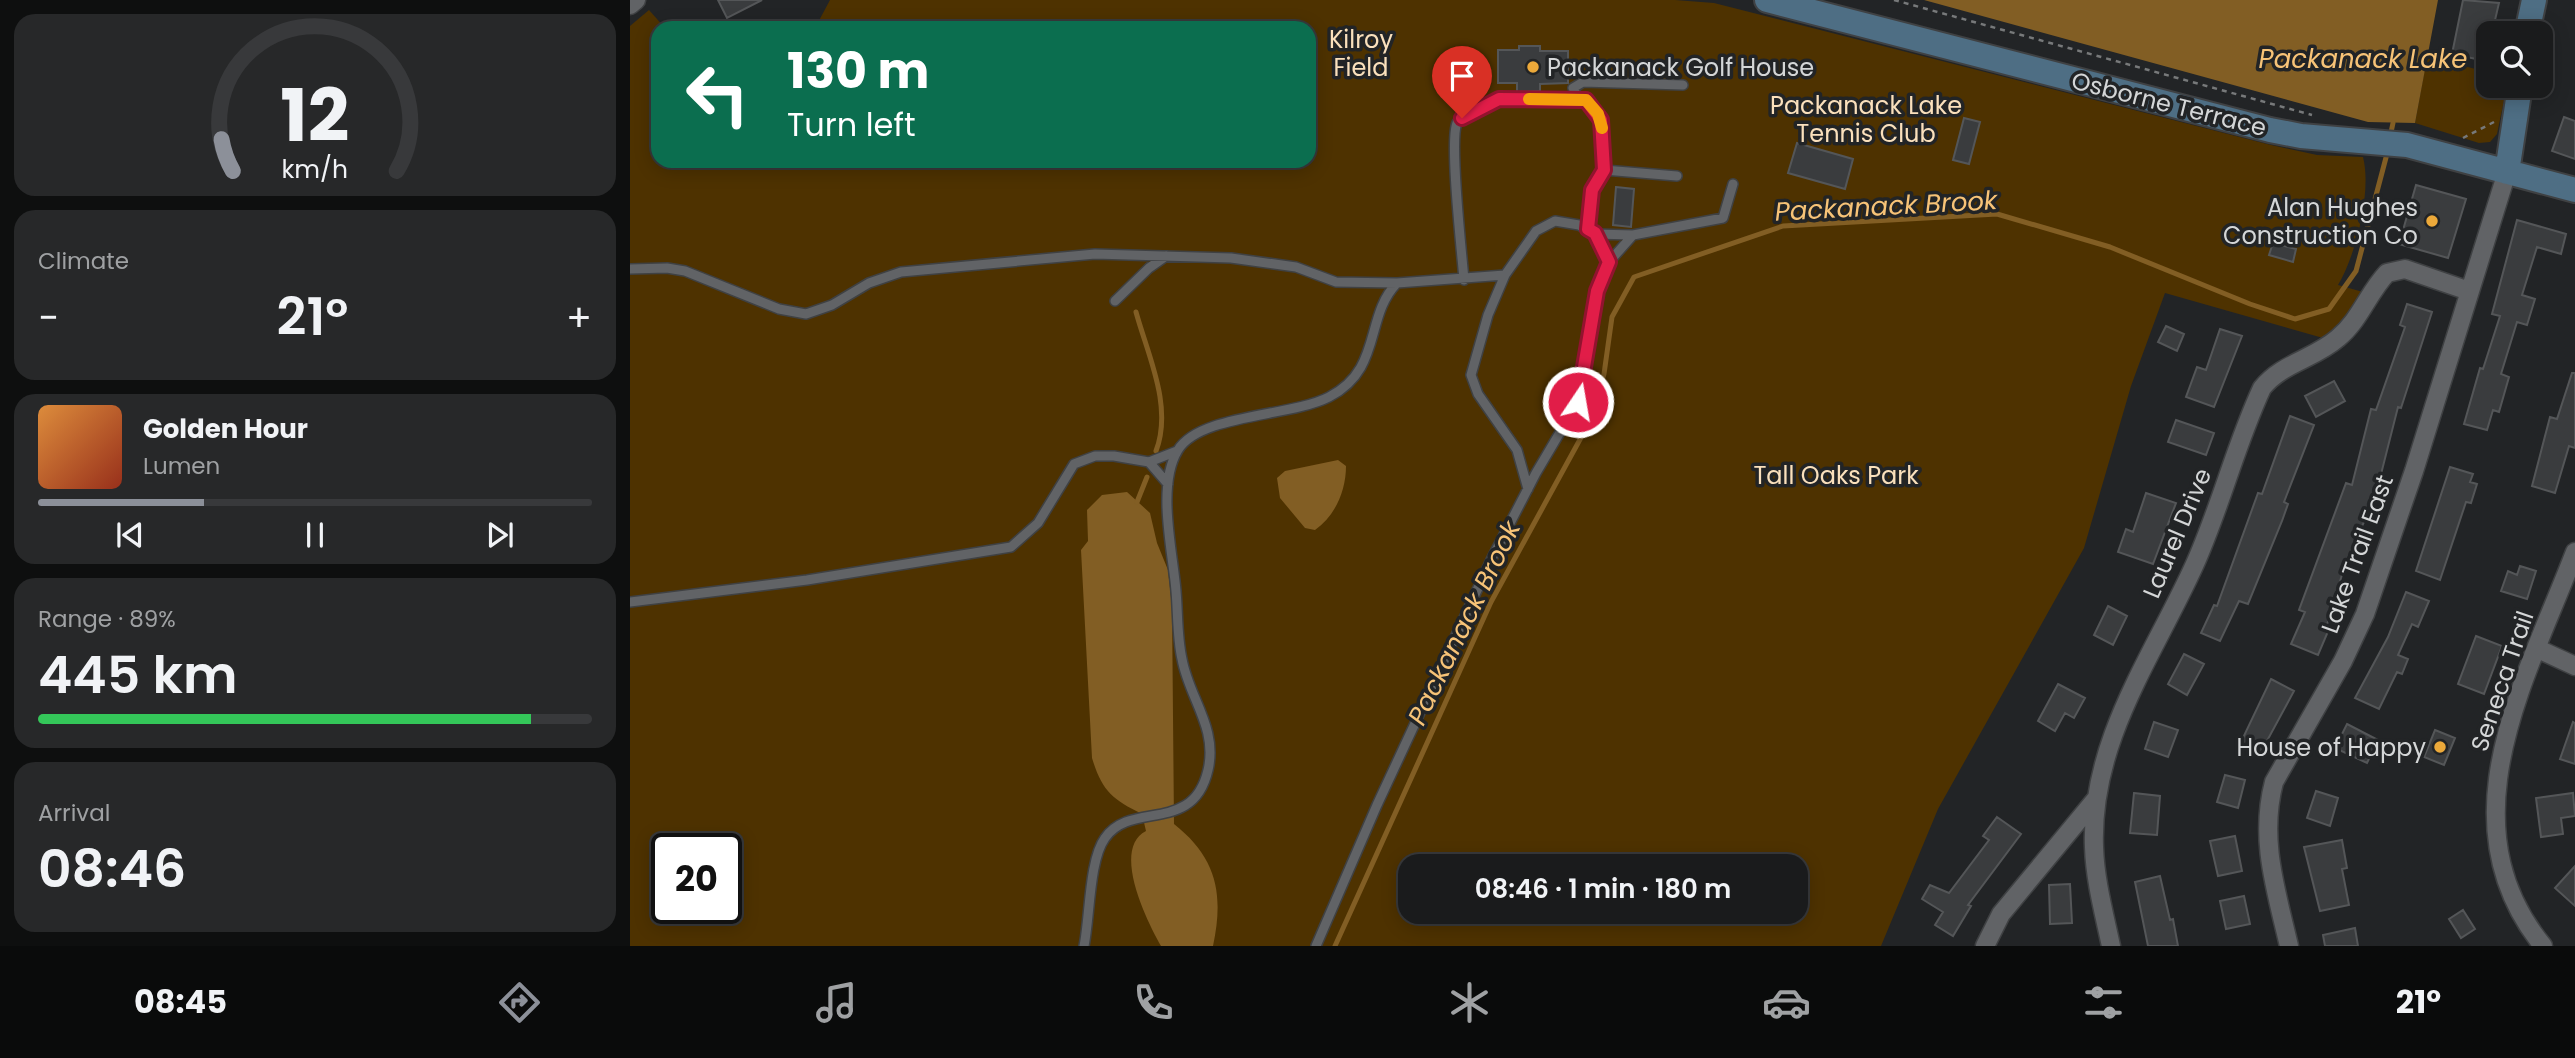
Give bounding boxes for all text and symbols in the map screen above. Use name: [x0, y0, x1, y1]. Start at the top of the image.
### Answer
map controls: [2476, 21, 2553, 98]
button: search: [2476, 21, 2553, 98]
park label: Kilroy Field: [1329, 23, 1393, 84]
text: 130 m: [787, 37, 929, 105]
water label: Packanack Lake: [2259, 41, 2467, 77]
pin: [1432, 46, 1492, 118]
icon: left: [672, 49, 763, 140]
place label: Packanack Golf House: [1547, 51, 1814, 84]
icon: arrive: [1443, 57, 1481, 95]
marker: Packanack Golf House: [1525, 59, 1541, 75]
street label: Osborne Terrace: [2068, 64, 2270, 144]
text: 12: [281, 65, 349, 166]
park label: Packanack Lake Tennis Club: [1770, 89, 1962, 150]
text: Turn left: [787, 102, 916, 147]
text: km/h: [282, 152, 348, 187]
water label: Packanack Brook: [1774, 182, 2000, 230]
place label: Alan Hughes Construction Co: [2223, 191, 2418, 252]
marker: Alan Hughes Construction Co: [2424, 213, 2440, 229]
text: Climate: [38, 245, 129, 277]
text: 21°: [277, 280, 348, 353]
text: −: [38, 291, 59, 344]
text: +: [566, 291, 592, 344]
position arrow: [1541, 365, 1615, 439]
text: Golden Hour: [143, 411, 308, 447]
text: Lumen: [143, 450, 220, 482]
park label: Tall Oaks Park: [1753, 459, 1919, 492]
street label: Laurel Drive: [2135, 463, 2219, 603]
street label: Lake Trail East: [2313, 470, 2401, 638]
water label: Packanack Brook: [1399, 514, 1530, 731]
icon: previous: [111, 516, 149, 554]
icon: pause: [296, 516, 334, 554]
icon: next: [481, 516, 519, 554]
text: Range · 89%: [38, 603, 176, 635]
street label: Seneca Trail: [2463, 606, 2541, 756]
text: 445 km: [38, 638, 237, 711]
place label: House of Happy: [2236, 731, 2426, 764]
marker: House of Happy: [2432, 739, 2448, 755]
text: Arrival: [38, 797, 110, 829]
text: 08:46: [38, 832, 186, 905]
speed limit sign: 20: [651, 833, 742, 924]
text: 08:46 · 1 min · 180 m: [1475, 871, 1731, 907]
icon: directions: [495, 978, 544, 1027]
icon: music: [812, 978, 861, 1027]
icon: phone: [1129, 978, 1178, 1027]
icon: climate: [1445, 978, 1494, 1027]
icon: car: [1762, 978, 1811, 1027]
icon: filters: [2079, 978, 2128, 1027]
text: 08:45: [134, 979, 227, 1024]
text: 21°: [2396, 979, 2441, 1024]

